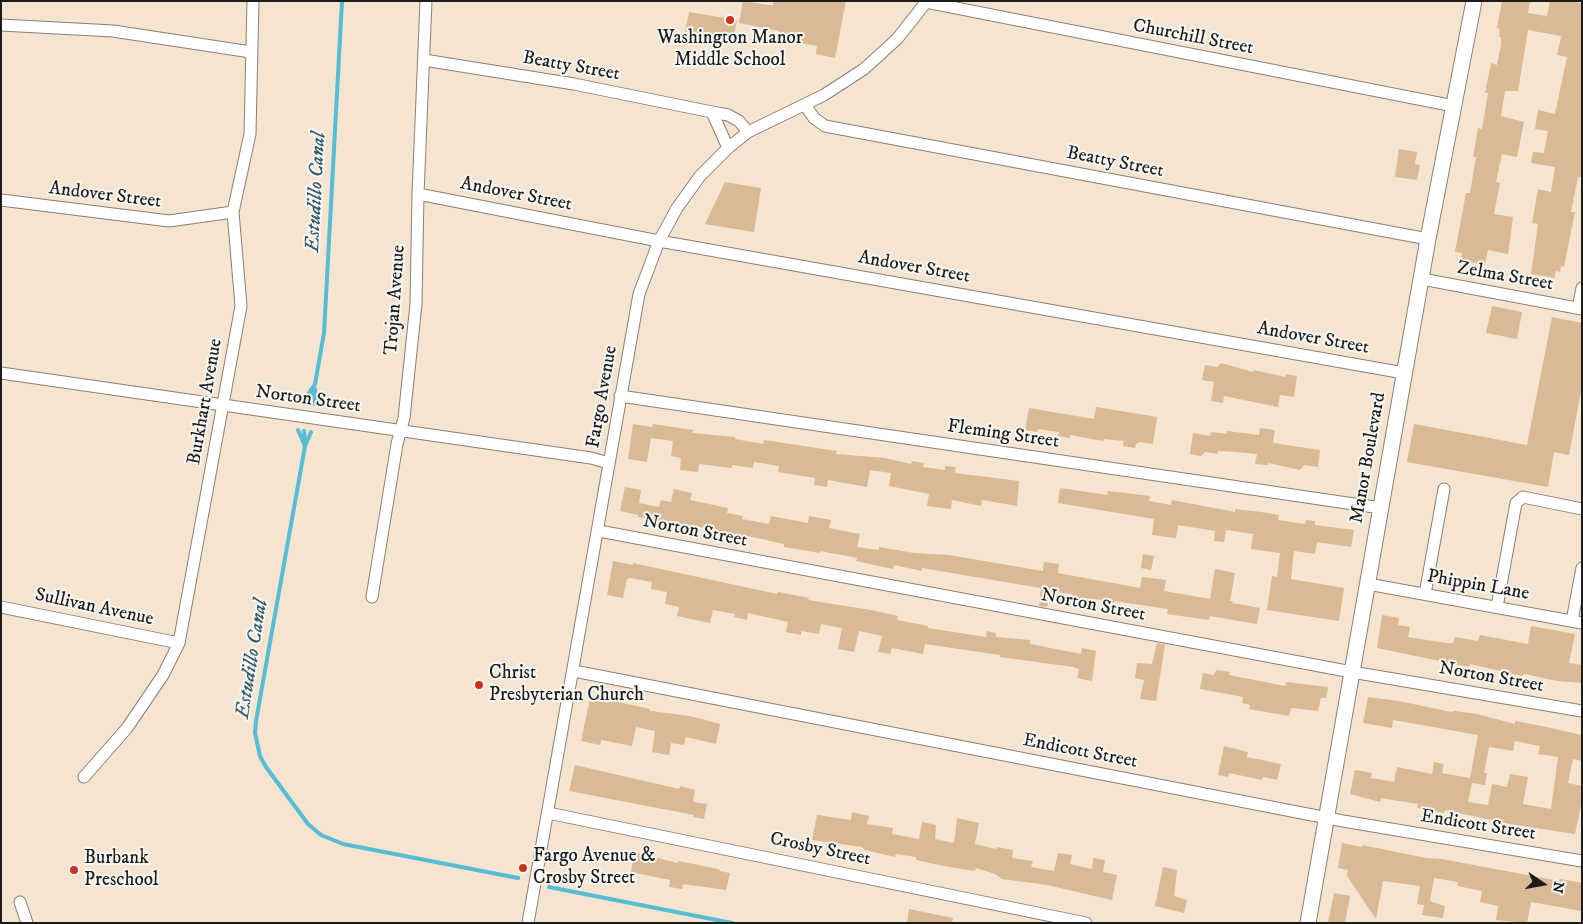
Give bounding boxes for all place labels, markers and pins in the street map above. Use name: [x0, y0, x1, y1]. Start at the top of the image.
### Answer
marker: Washington Manor Middle School: [724, 14, 736, 26]
place label: Washington Manor Middle School: [657, 28, 803, 72]
place label: Christ Presbyterian Church: [489, 663, 644, 707]
marker: Christ Presbyterian Church: [473, 679, 485, 691]
place label: Fargo Avenue & Crosby Street: [533, 846, 655, 890]
place label: Burbank Preschool: [84, 848, 159, 892]
marker: Fargo Avenue & Crosby Street: [517, 862, 529, 874]
marker: Burbank Preschool: [68, 864, 80, 876]

